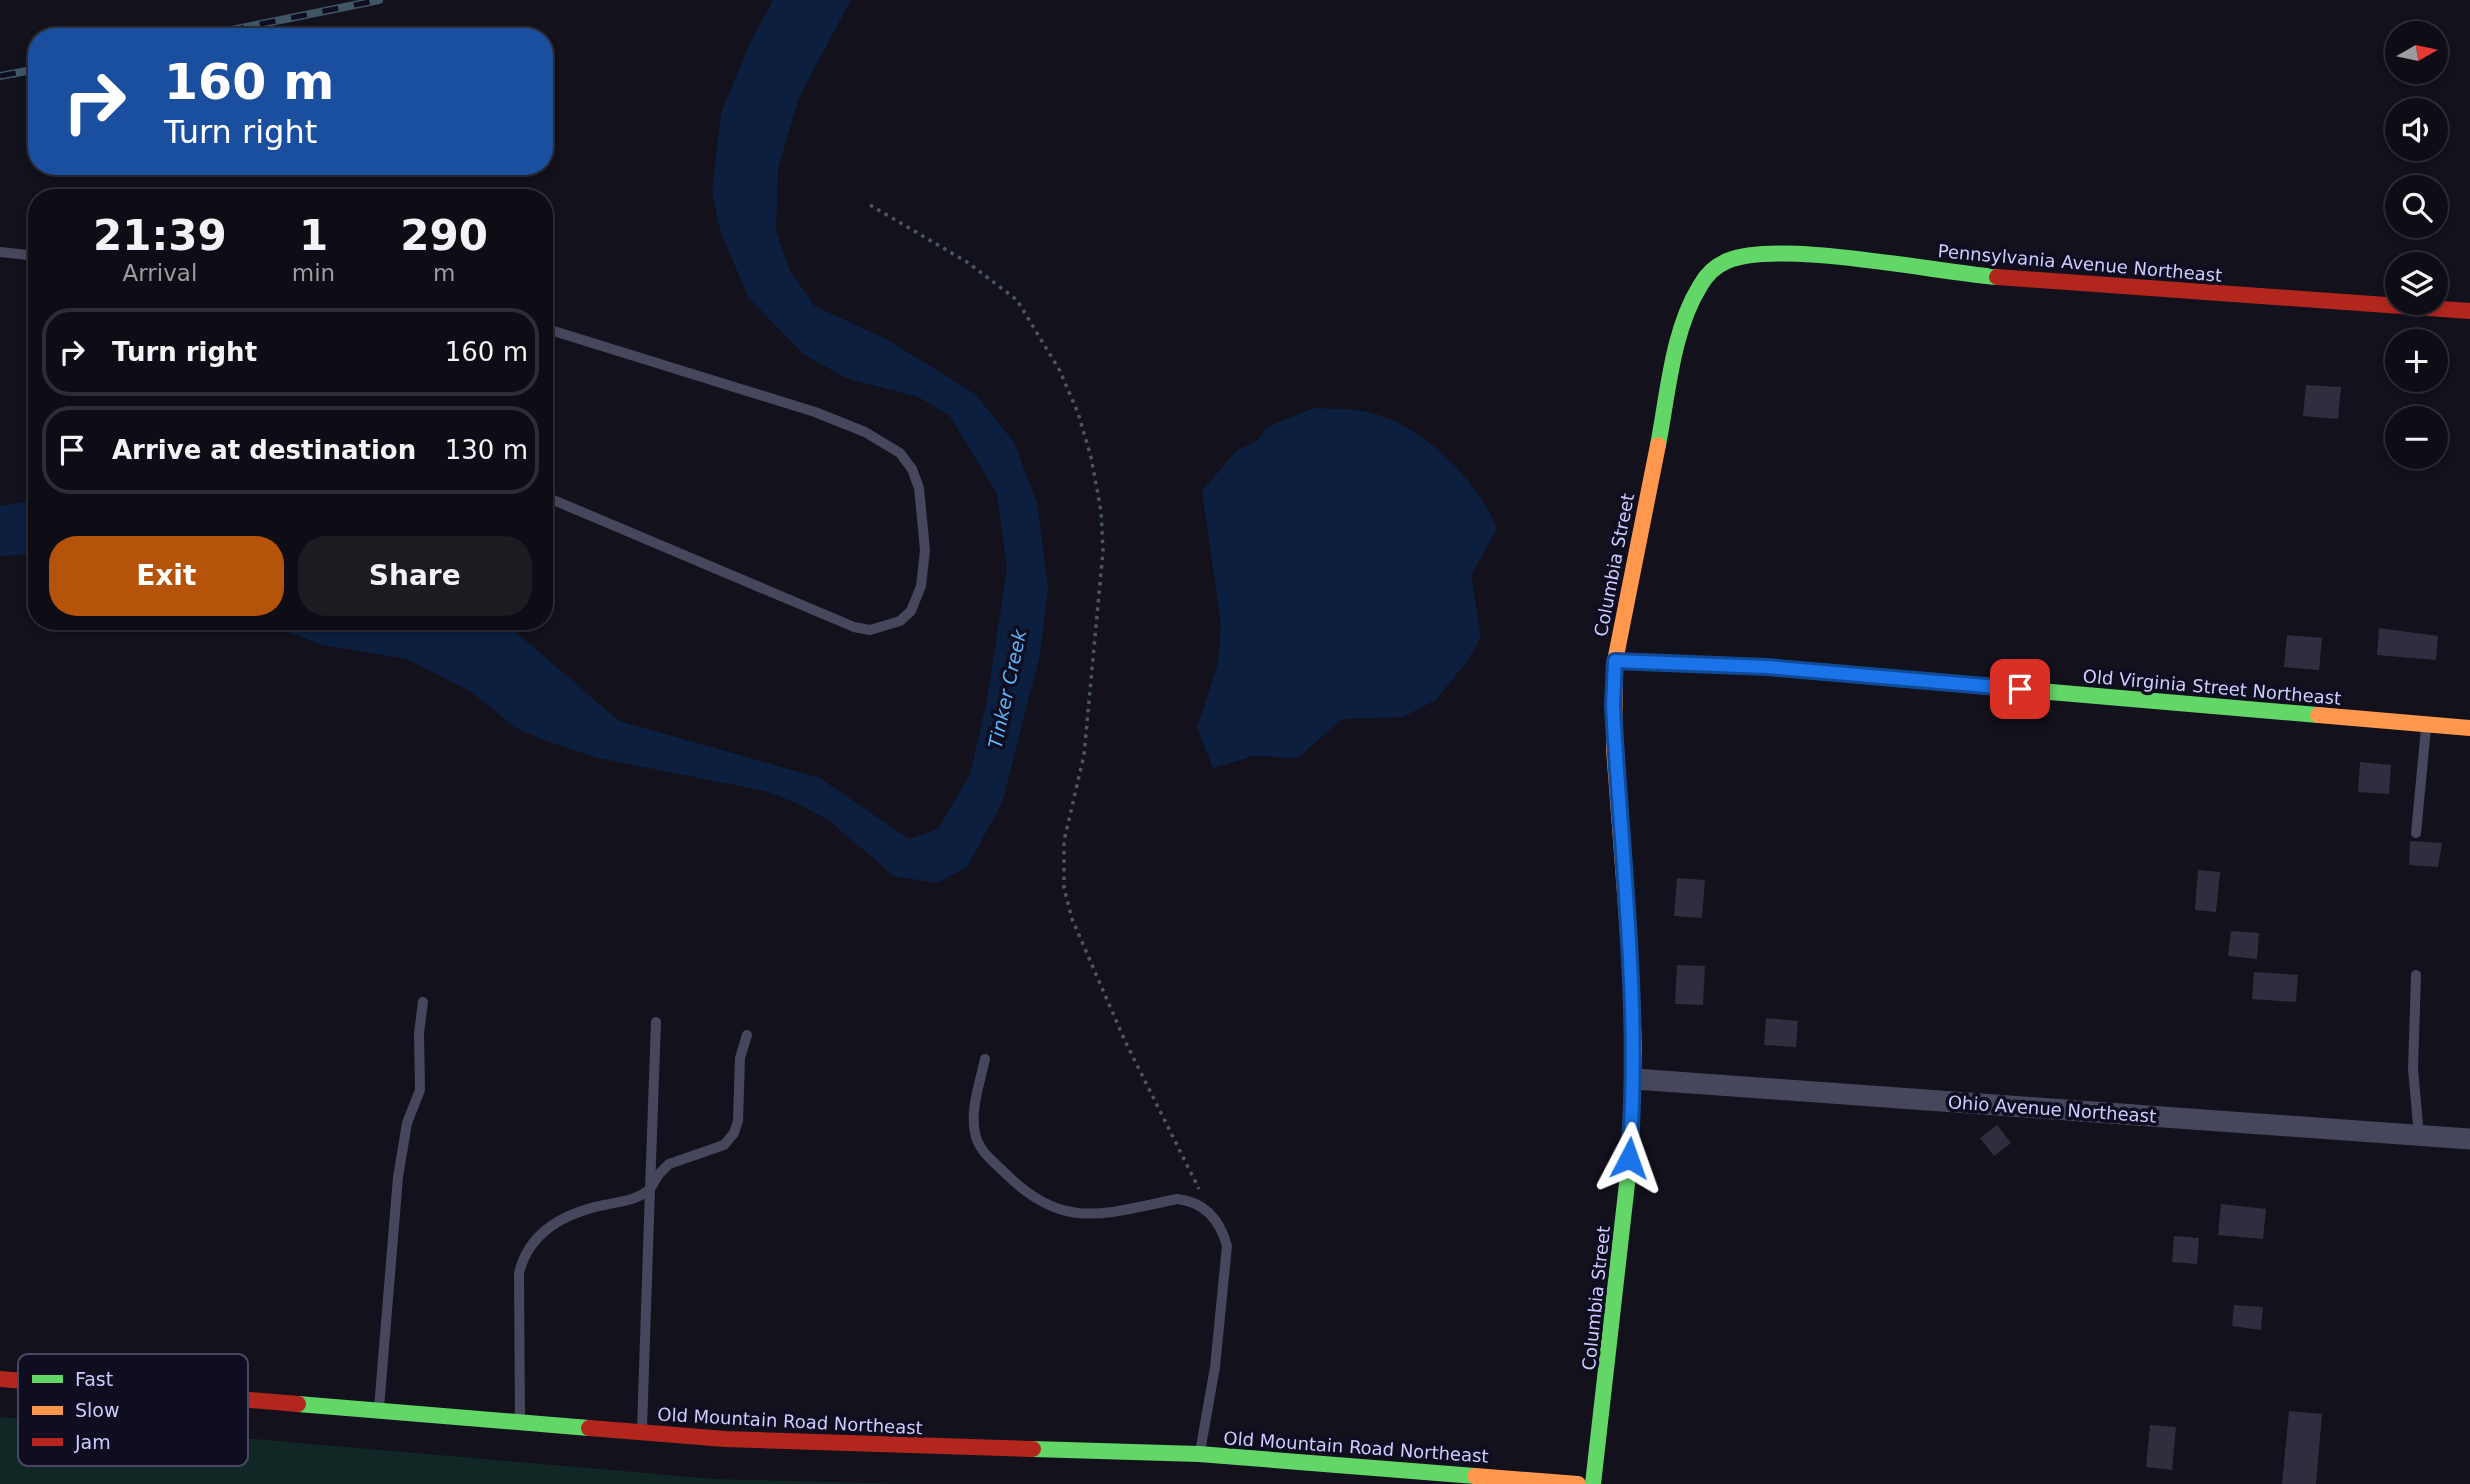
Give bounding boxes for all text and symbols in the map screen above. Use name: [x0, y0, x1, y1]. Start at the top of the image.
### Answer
north arrow: [2385, 21, 2448, 84]
map controls: [2385, 21, 2448, 469]
text: 160 m: [164, 54, 334, 111]
icon: right: [49, 56, 140, 147]
button: sound: [2385, 98, 2448, 161]
text: Turn right: [164, 113, 317, 151]
button: search: [2385, 175, 2448, 238]
text: 21:39: [93, 211, 227, 260]
text: 1: [299, 211, 328, 260]
text: 290: [400, 211, 488, 260]
street label: Pennsylvania Avenue Northeast: [1937, 240, 2223, 286]
button: layers: [2385, 252, 2448, 315]
text: Arrival: [123, 260, 197, 286]
text: min: [292, 260, 335, 286]
text: m: [433, 260, 455, 286]
button: +: [2385, 329, 2448, 392]
icon: right: [53, 333, 91, 371]
text: Turn right: [112, 337, 257, 367]
text: 160 m: [445, 337, 528, 367]
button: −: [2385, 406, 2448, 469]
icon: arrive: [53, 431, 91, 469]
text: Arrive at destination: [112, 435, 416, 465]
text: 130 m: [445, 435, 528, 465]
street label: Columbia Street: [1590, 492, 1638, 638]
button: Exit: [49, 536, 284, 616]
button: Share: [298, 536, 532, 616]
water label: Tinker Creek: [984, 627, 1031, 750]
pin: [1990, 659, 2050, 719]
street label: Old Virginia Street Northeast: [2082, 665, 2342, 709]
icon: arrive: [2001, 670, 2039, 708]
street label: Ohio Avenue Northeast: [1947, 1091, 2157, 1127]
position arrow: [1592, 1121, 1666, 1195]
street label: Columbia Street: [1578, 1225, 1614, 1371]
legend: [18, 1354, 248, 1466]
text: Fast: [75, 1368, 113, 1390]
text: Slow: [75, 1399, 120, 1421]
street label: Old Mountain Road Northeast: [657, 1404, 923, 1438]
street label: Old Mountain Road Northeast: [1223, 1427, 1489, 1467]
text: Jam: [74, 1431, 111, 1453]

